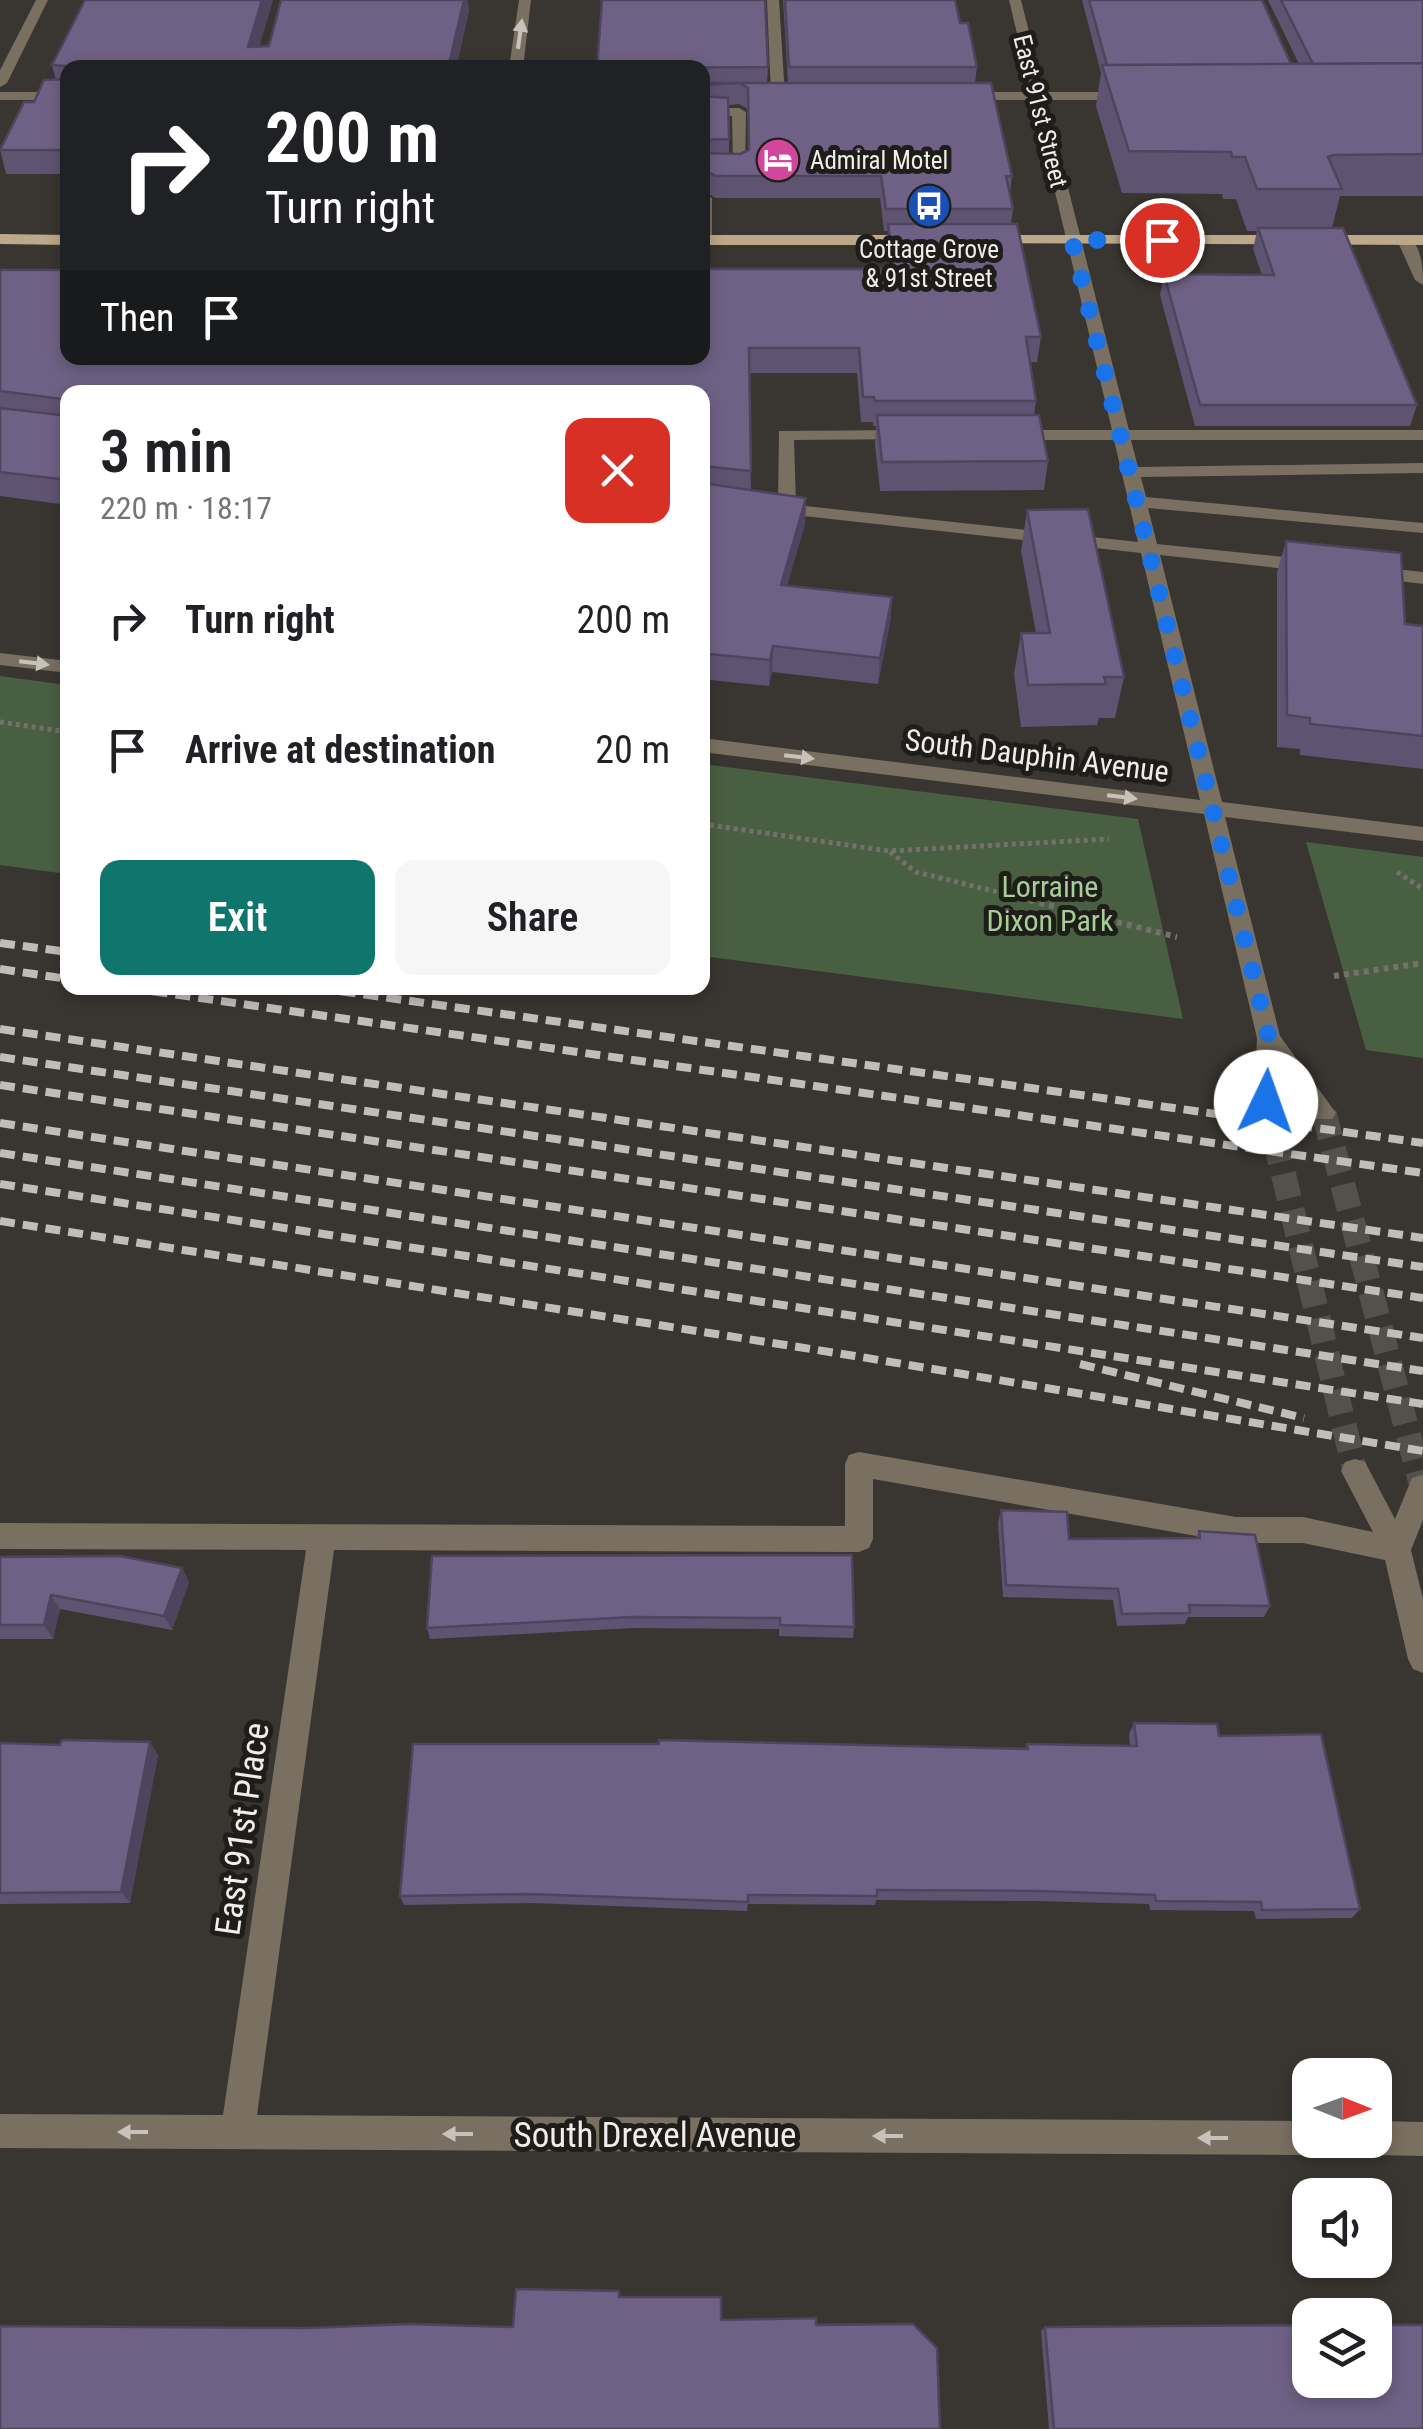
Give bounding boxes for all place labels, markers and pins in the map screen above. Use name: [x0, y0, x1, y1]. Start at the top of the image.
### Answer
hotel icon: Admiral Motel: [755, 137, 801, 183]
place label: Admiral Motel: [810, 146, 948, 175]
bus stop icon: Cottage Grove & 91st Street: [906, 183, 952, 229]
pin: [1120, 198, 1205, 283]
place label: Cottage Grove & 91st Street: [859, 235, 999, 293]

